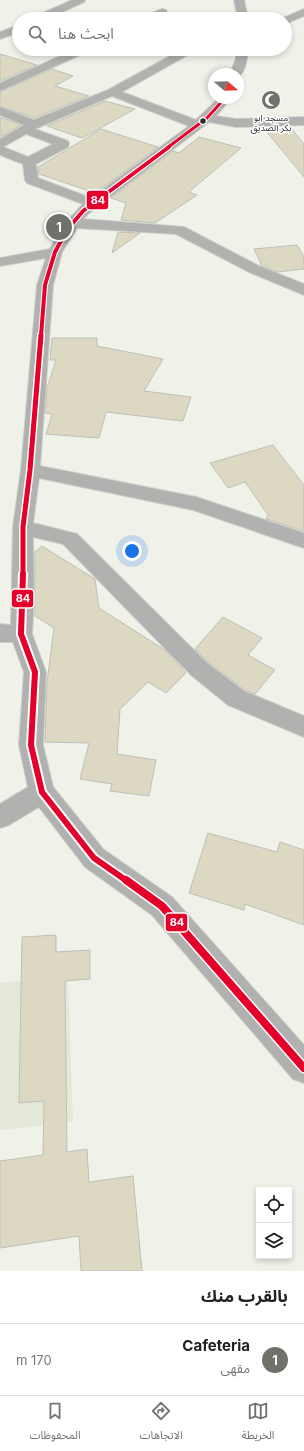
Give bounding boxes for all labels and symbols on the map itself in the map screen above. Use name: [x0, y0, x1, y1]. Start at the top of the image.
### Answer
north arrow: [208, 68, 244, 104]
mosque icon: مسجد ابو بكر الصديق: [260, 89, 282, 111]
place label: مسجد ابو بكر الصديق: [251, 112, 291, 134]
unlabelled marker: [198, 116, 208, 126]
line badge: 84: [86, 190, 109, 210]
text: 84: [91, 193, 105, 207]
pin: 1: [46, 212, 72, 242]
your location: [122, 541, 142, 561]
line badge: 84: [11, 589, 34, 608]
text: 84: [16, 591, 30, 605]
line badge: 84: [165, 913, 188, 932]
text: 84: [170, 915, 184, 929]

